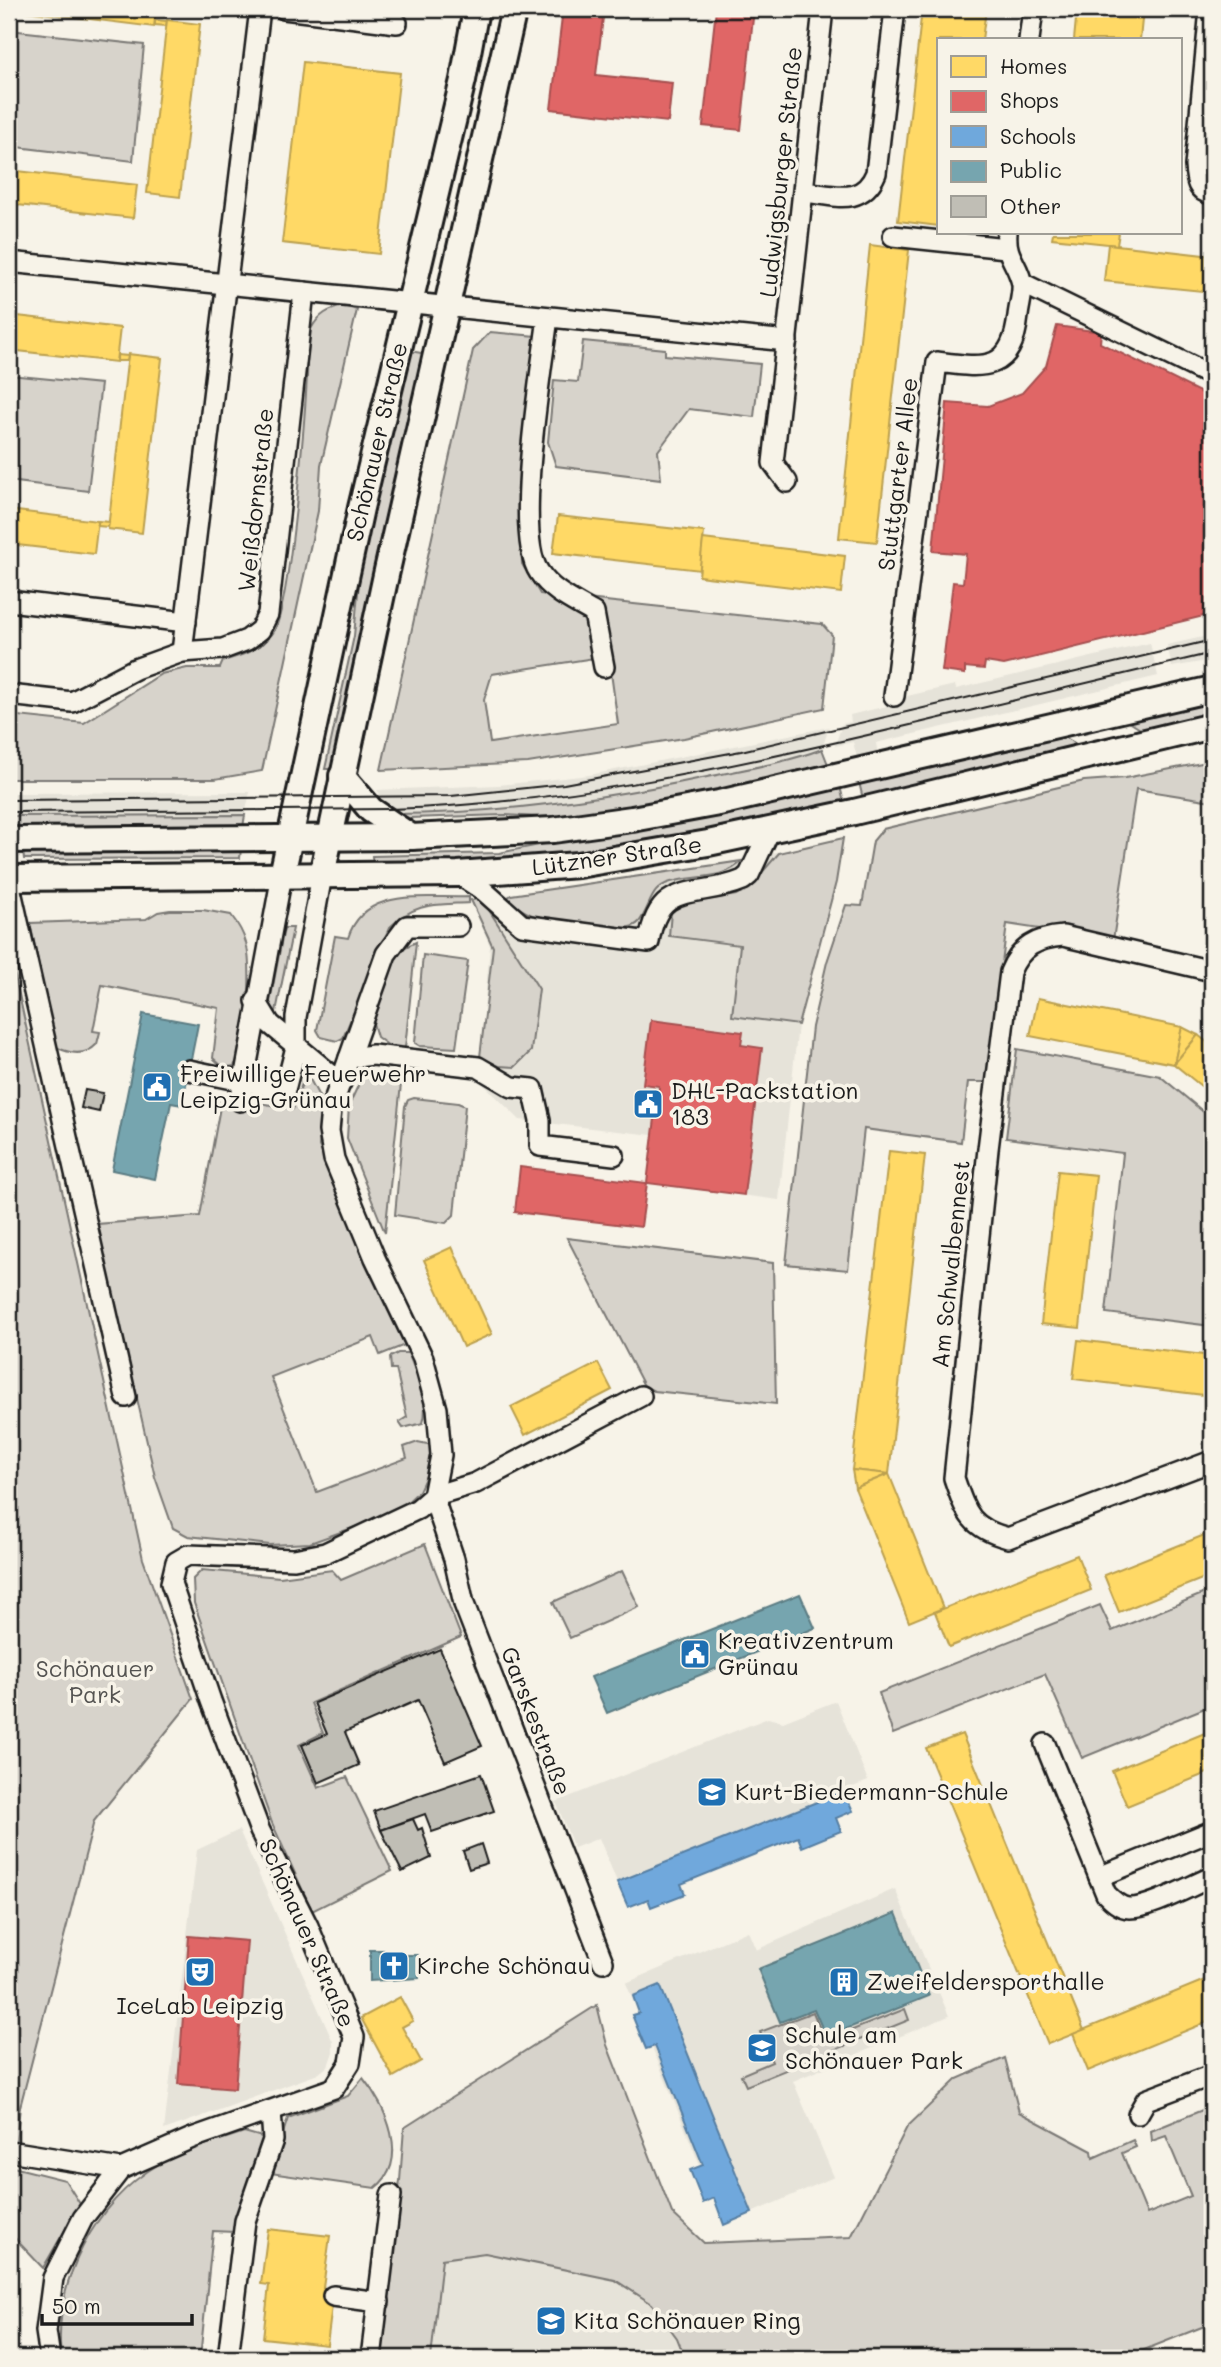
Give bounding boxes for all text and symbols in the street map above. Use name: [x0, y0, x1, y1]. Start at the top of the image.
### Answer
legend: [937, 38, 1182, 234]
street label: Ludwigsburger Straße: [752, 45, 808, 299]
text: Homes: [1000, 52, 1067, 79]
text: Shops: [1000, 86, 1059, 113]
text: Schools: [1000, 122, 1076, 149]
text: Public: [1000, 156, 1062, 183]
text: Other: [1000, 192, 1061, 219]
street label: Schönauer Straße: [339, 339, 414, 544]
street label: Stuttgarter Allee: [870, 376, 924, 572]
street label: Weißdornstraße: [230, 407, 280, 593]
street label: Lützner Straße: [530, 828, 704, 882]
place label: Freiwillige Feuerwehr Leipzig-Grünau: [180, 1058, 426, 1114]
public building icon: Freiwillige Feuerwehr Leipzig-Grünau: [140, 1070, 174, 1104]
place label: DHL-Packstation 183: [671, 1075, 858, 1131]
public building icon: DHL-Packstation 183: [631, 1087, 665, 1121]
street label: Am Schwalbennest: [924, 1158, 976, 1369]
place label: Kreativzentrum Grünau: [718, 1625, 894, 1681]
public building icon: Kreativzentrum Grünau: [678, 1637, 712, 1671]
street label: Garskestraße: [495, 1642, 579, 1799]
park label: Schönauer Park: [36, 1653, 154, 1709]
school or university icon: Kurt-Biedermann-Schule: [695, 1775, 729, 1809]
place label: Kurt-Biedermann-Schule: [735, 1776, 1009, 1806]
street label: Schönauer Straße: [253, 1833, 363, 2032]
church icon: Kirche Schönau: [377, 1949, 411, 1983]
place label: Kirche Schönau: [417, 1950, 590, 1980]
theatre icon: IceLab Leipzig: [183, 1955, 217, 1989]
building icon: Zweifeldersporthalle: [827, 1965, 861, 1999]
place label: Zweifeldersporthalle: [867, 1966, 1105, 1996]
place label: IceLab Leipzig: [116, 1990, 284, 2020]
place label: Schule am Schönauer Park: [785, 2019, 963, 2075]
school or university icon: Schule am Schönauer Park: [745, 2031, 779, 2065]
scale bar: [42, 2283, 192, 2327]
text: 50 m: [52, 2292, 101, 2319]
school or university icon: Kita Schönauer Ring: [534, 2304, 568, 2338]
place label: Kita Schönauer Ring: [574, 2305, 801, 2335]

